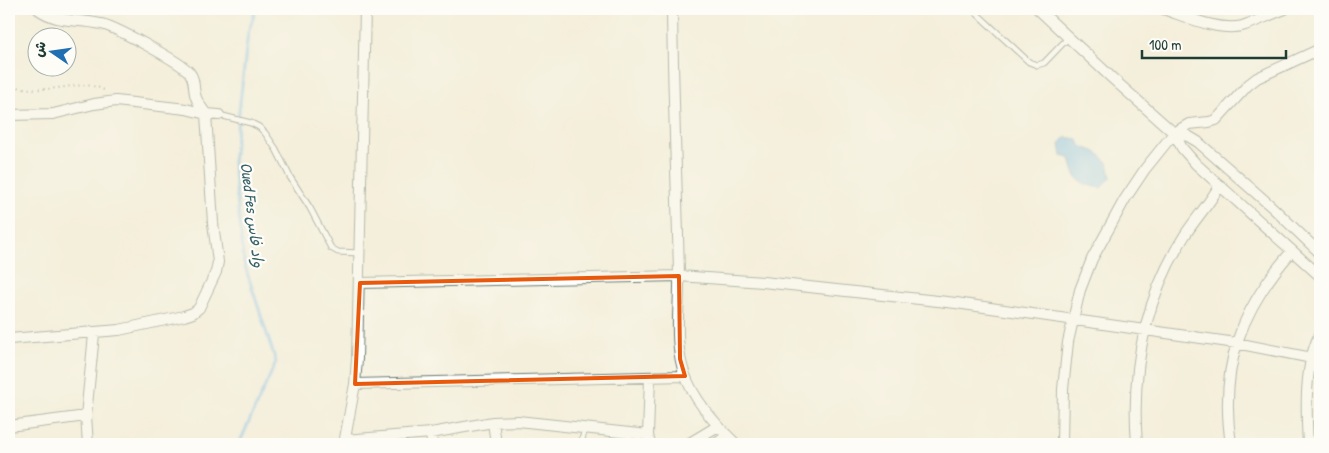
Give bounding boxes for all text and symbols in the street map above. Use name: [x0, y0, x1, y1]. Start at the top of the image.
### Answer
north arrow: [28, 28, 78, 78]
scale bar: [1142, 28, 1285, 60]
text: 100 m: [1149, 34, 1182, 55]
text: ش: [28, 39, 50, 59]
water label: Oued Fes واد فاس: [236, 161, 270, 269]

